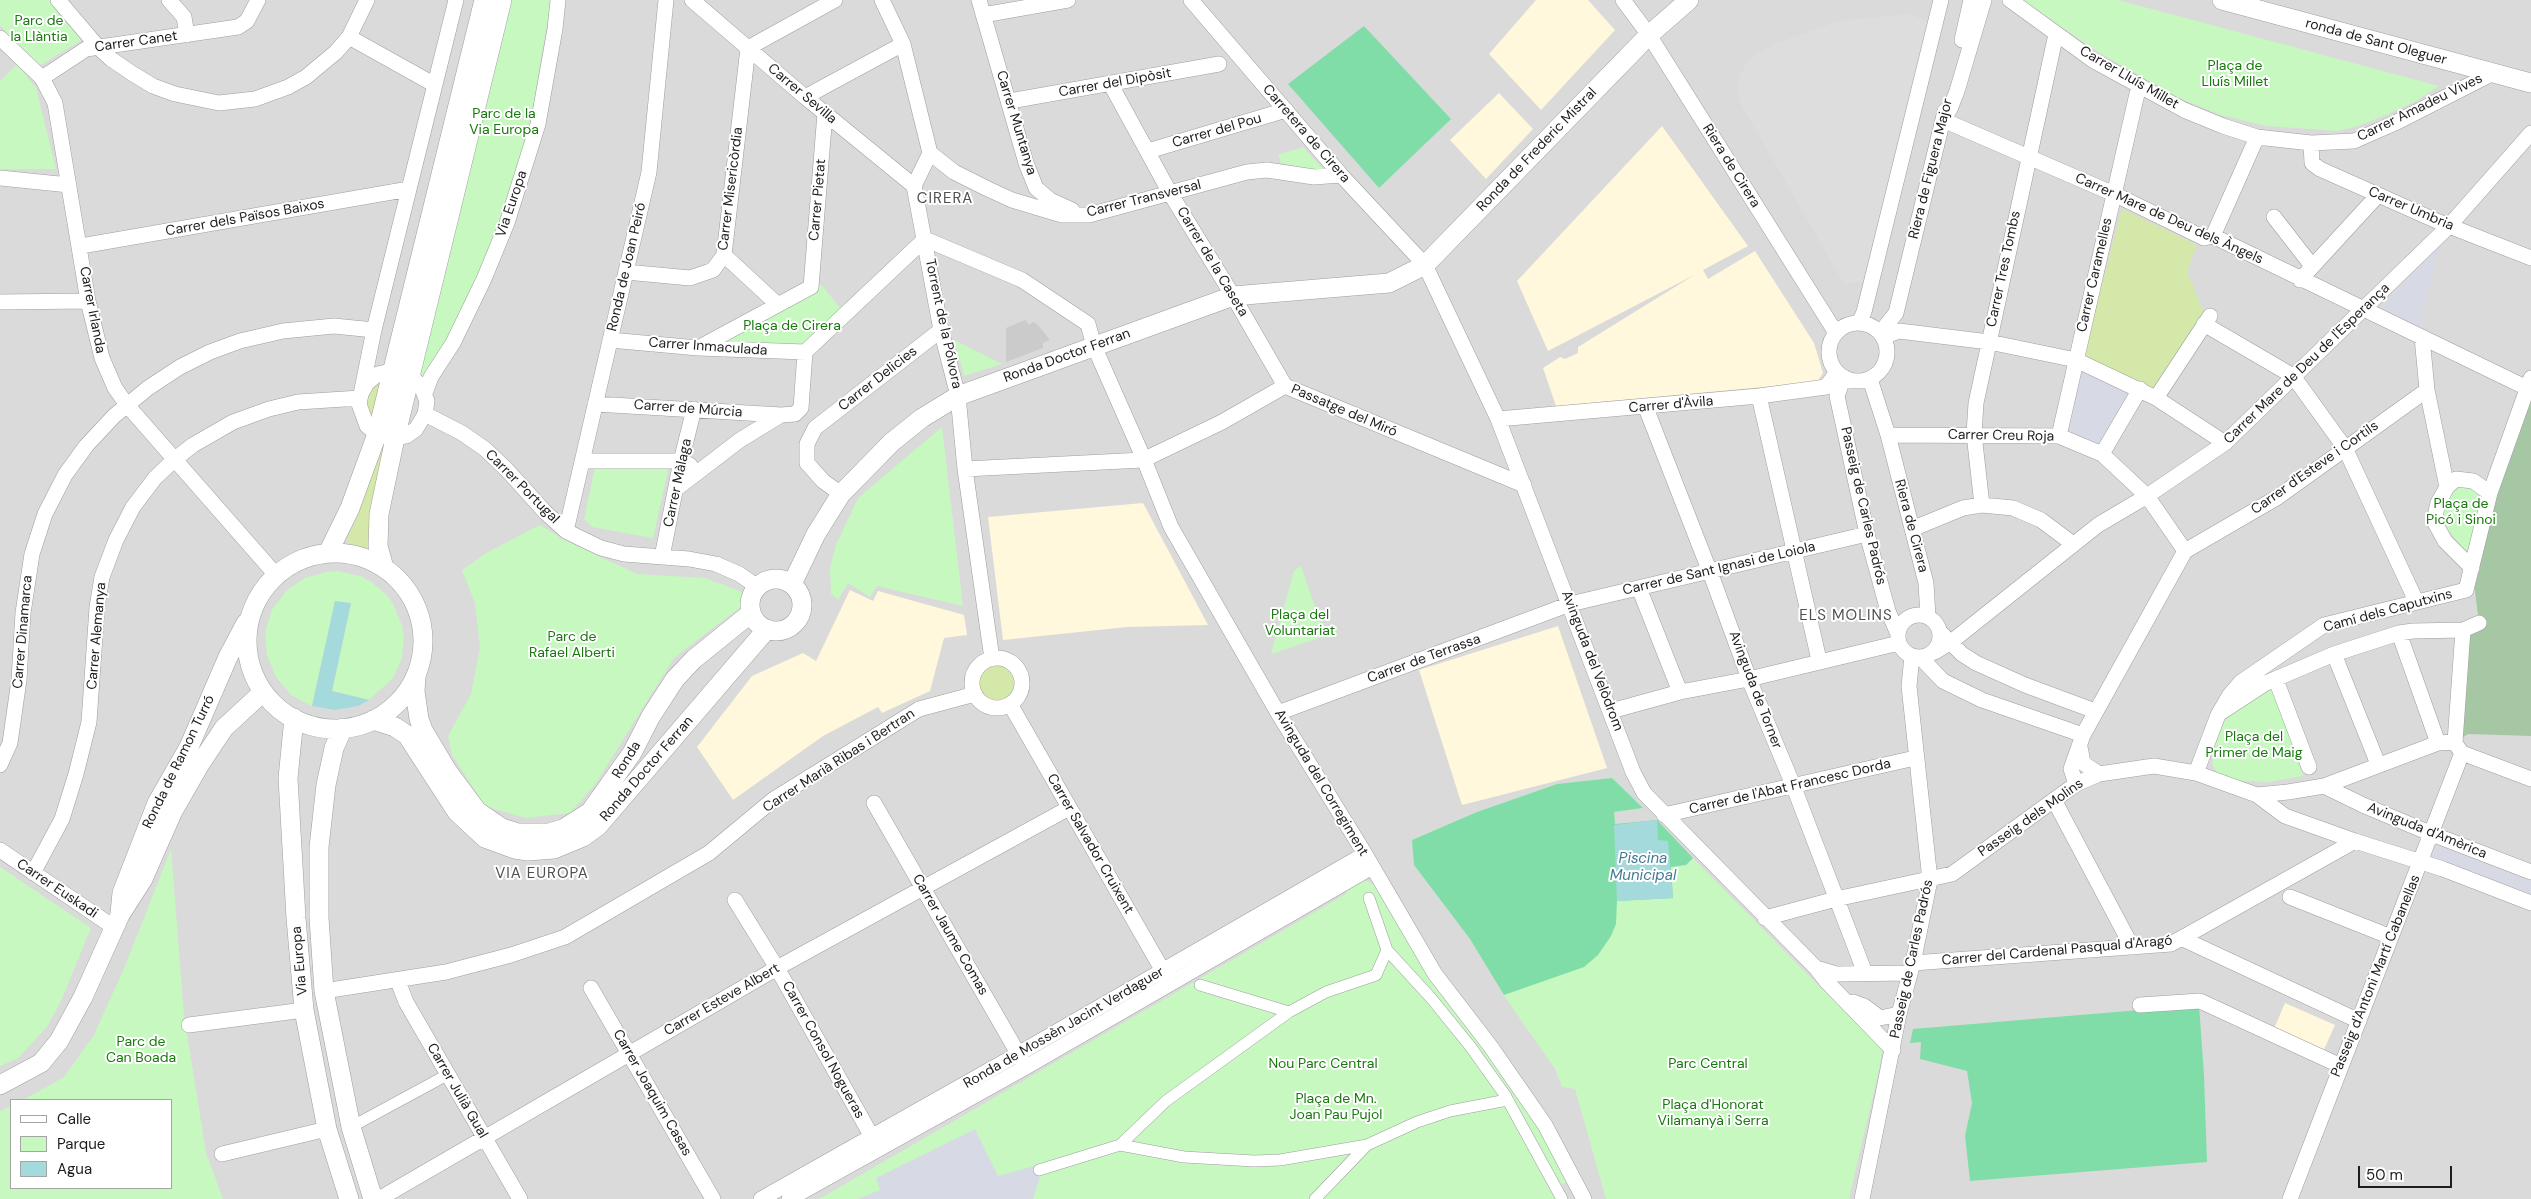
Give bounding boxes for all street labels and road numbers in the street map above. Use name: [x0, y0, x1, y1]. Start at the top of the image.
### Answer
street label: ronda de Sant Oleguer: [2303, 15, 2449, 69]
street label: Carrer Canet: [93, 28, 179, 56]
street label: Carrer Lluís Millet: [2076, 43, 2182, 113]
street label: Carrer Sevilla: [764, 60, 840, 128]
street label: Carrer del Dipòsit: [1057, 65, 1173, 101]
street label: Carrer Muntanya: [992, 69, 1040, 177]
street label: Carrer Amadeu Vives: [2355, 70, 2485, 146]
street label: Carretera de Cirera: [1259, 81, 1353, 187]
street label: Ronda de Frederic Mistral: [1474, 85, 1600, 215]
street label: Riera de Figuera Major: [1905, 97, 1957, 241]
street label: Carrer del Pou: [1170, 110, 1264, 152]
street label: Riera de Cirera: [1699, 121, 1763, 211]
street label: Carrer Misericòrdia: [715, 126, 747, 252]
street label: Carrer Pietat: [806, 158, 830, 242]
street label: Via Europa: [493, 168, 531, 240]
street label: Carrer Mare de Deu dels Àngels: [2072, 170, 2266, 268]
street label: Carrer Transversal: [1085, 177, 1203, 221]
street label: Carrer Umbria: [2366, 183, 2456, 235]
street label: Carrer dels Països Baixos: [164, 196, 326, 240]
street label: Ronda de Joan Peiró: [604, 201, 650, 333]
street label: Carrer de la Caseta: [1173, 204, 1251, 320]
street label: Carrer Tres Tombs: [1983, 209, 2025, 329]
street label: Carrer Caramelles: [2074, 216, 2116, 334]
street label: Torrent de la Pólvora: [921, 258, 965, 390]
street label: Carrer Irlanda: [75, 265, 109, 355]
street label: Carrer Mare de Deu de l'Esperança: [2220, 280, 2394, 448]
street label: Ronda Doctor Ferran: [1001, 325, 1133, 387]
street label: Carrer Inmaculada: [648, 334, 768, 360]
street label: Carrer Delicies: [835, 343, 921, 415]
street label: Passatge del Miró: [1288, 381, 1400, 441]
street label: Carrer d'Àvila: [1628, 393, 1714, 417]
street label: Carrer de Múrcia: [633, 397, 743, 421]
street label: Carrer d'Esteve i Cortils: [2248, 418, 2382, 518]
street label: Passeig de Carles Padrós: [1837, 425, 1889, 587]
street label: Carrer Creu Roja: [1948, 427, 2054, 445]
street label: Carrer Màlaga: [660, 437, 696, 529]
street label: Carrer Portugal: [481, 446, 563, 528]
street label: Riera de Cirera: [1891, 478, 1931, 574]
street label: Carrer de Sant Ignasi de Loiola: [1621, 539, 1817, 599]
street label: Carrer Dinamarca: [10, 575, 36, 689]
street label: Carrer Alemanya: [84, 582, 110, 690]
street label: Camí dels Caputxins: [2322, 586, 2454, 636]
street label: Avinguda del Velòdrom: [1557, 588, 1627, 734]
street label: Avinguda de Torner: [1725, 629, 1785, 751]
street label: Carrer de Terrassa: [1365, 631, 1483, 687]
street label: Ronda de Ramon Turró: [139, 692, 219, 832]
street label: Carrer Marià Ribas i Bertran: [760, 706, 918, 816]
street label: Avinguda del Corregiment: [1270, 707, 1372, 859]
street label: Ronda Doctor Ferran: [597, 713, 697, 825]
street label: Ronda: [609, 738, 645, 782]
street label: Carrer de l'Abat Francesc Dorda: [1687, 756, 1893, 818]
street label: Carrer Salvador Cruixent: [1043, 771, 1137, 917]
street label: Passeig dels Molins: [1975, 775, 2087, 861]
street label: Avinguda d'Amèrica: [2365, 799, 2489, 863]
street label: Carrer Euskadi: [13, 856, 101, 922]
street label: Carrer Jaume Comas: [909, 872, 991, 998]
street label: Passeig d'Antoni Martí Cabanellas: [2328, 873, 2424, 1079]
street label: Passeig de Carles Padrós: [1887, 878, 1937, 1040]
street label: Via Europa: [289, 926, 311, 996]
street label: Carrer del Cardenal Pasqual d'Aragó: [1941, 933, 2173, 969]
street label: Carrer Esteve Albert: [661, 960, 783, 1040]
street label: Ronda de Mossèn Jacint Verdaguer: [961, 964, 1167, 1092]
street label: Carrer Consol Nogueras: [778, 978, 868, 1122]
street label: Carrer Joaquim Casas: [609, 1027, 695, 1159]
street label: Carrer Julià Gual: [423, 1041, 491, 1141]

